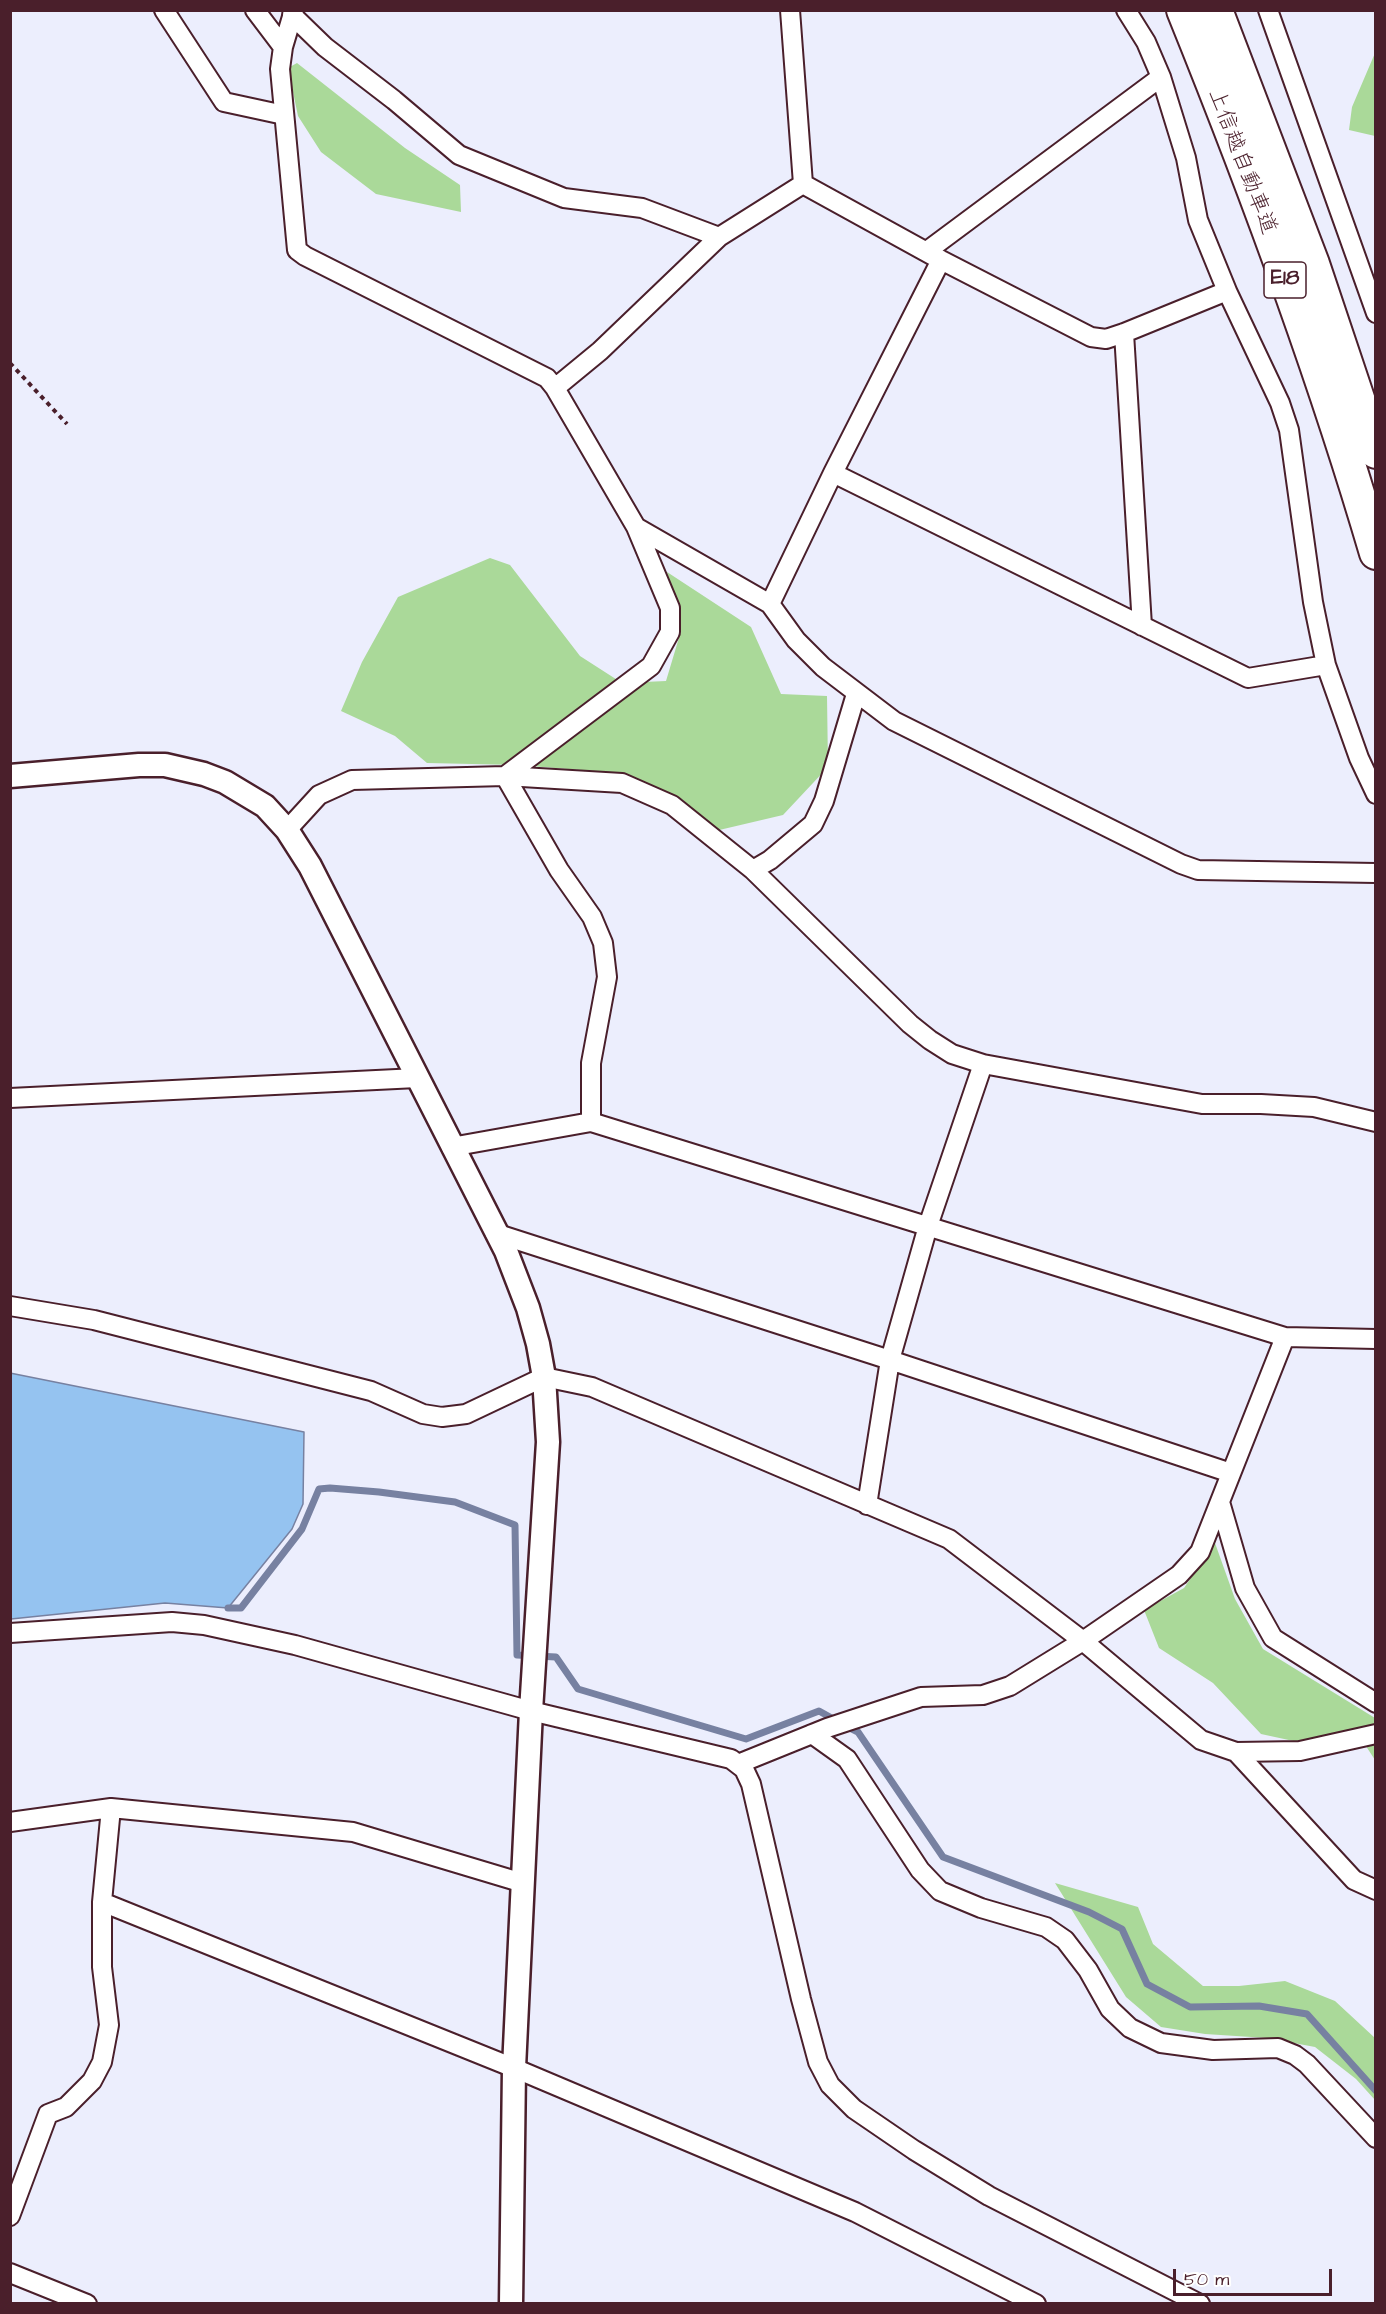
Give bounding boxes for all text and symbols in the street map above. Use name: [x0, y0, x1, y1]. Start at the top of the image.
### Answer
street label: 上信越自動車道: [1201, 85, 1281, 239]
road number: E18: [1264, 262, 1306, 298]
scale bar: [1176, 2257, 1335, 2295]
text: 50 m: [1184, 2267, 1229, 2292]

